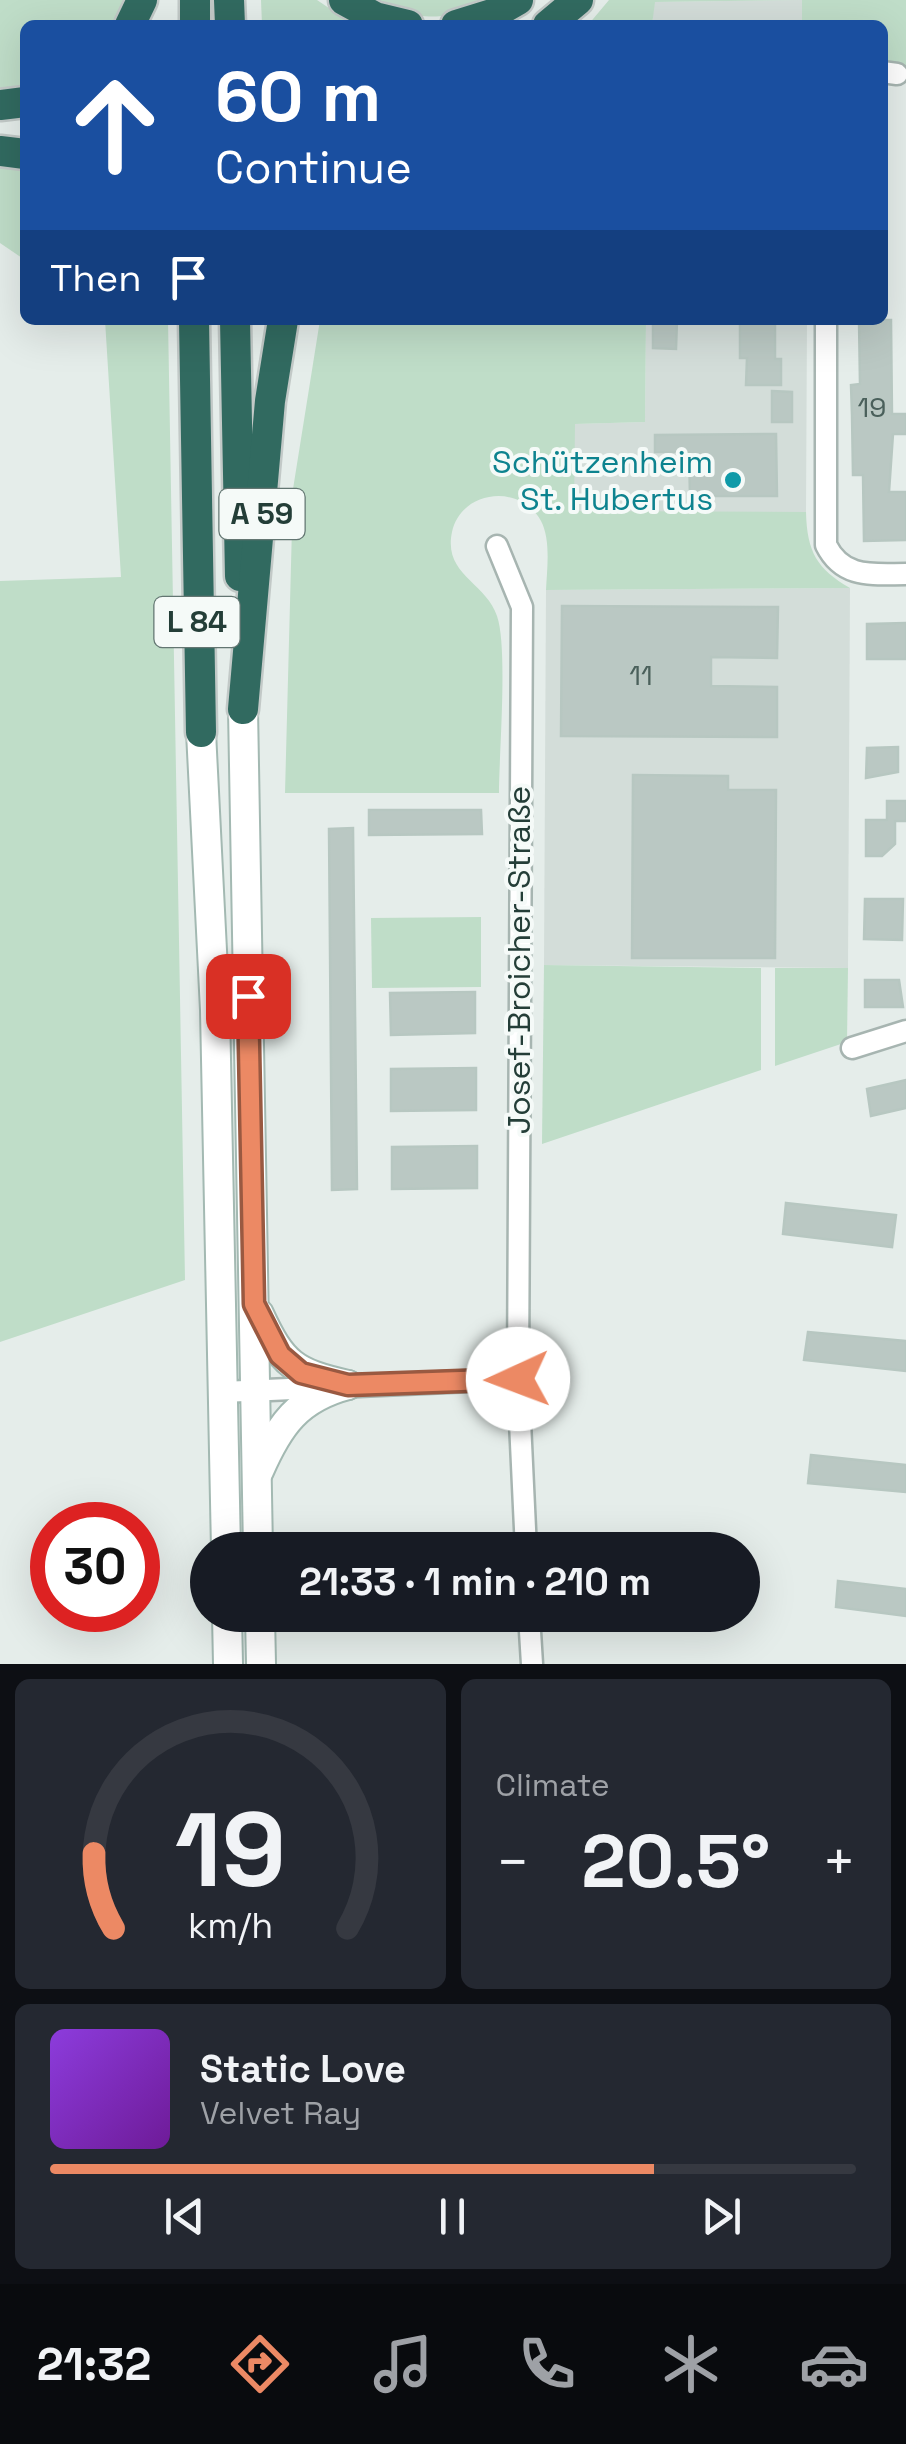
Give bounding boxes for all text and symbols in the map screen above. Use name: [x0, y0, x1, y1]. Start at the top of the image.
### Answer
text: 60 m: [215, 52, 381, 141]
icon: ahead: [50, 60, 180, 190]
text: Continue: [215, 139, 412, 196]
icon: arrive: [161, 250, 216, 305]
text: Then: [50, 254, 141, 302]
house number: 19: [858, 389, 886, 425]
place label: Schützenheim St. Hubertus: [492, 442, 713, 519]
marker: Schützenheim St. Hubertus: [722, 469, 744, 491]
road number: A 59: [220, 489, 304, 539]
road number: L 84: [154, 597, 240, 647]
house number: 11: [629, 657, 653, 693]
street label: Josef-Broicher-Straße: [499, 786, 539, 1134]
pin: [206, 954, 291, 1039]
icon: arrive: [221, 969, 276, 1024]
position arrow: [466, 1327, 570, 1431]
speed limit sign: 30: [30, 1502, 160, 1632]
text: 21:33 · 1 min · 210 m: [299, 1558, 651, 1606]
text: Climate: [496, 1765, 610, 1805]
text: 19: [175, 1784, 286, 1916]
text: 20.5°: [581, 1813, 770, 1909]
text: −: [496, 1827, 530, 1897]
text: +: [822, 1827, 856, 1897]
text: km/h: [188, 1903, 273, 1948]
text: Static Love: [200, 2045, 406, 2093]
text: Velvet Ray: [200, 2093, 361, 2133]
icon: previous: [157, 2189, 212, 2244]
icon: pause: [425, 2189, 480, 2244]
icon: next: [694, 2189, 749, 2244]
icon: directions: [225, 2329, 295, 2399]
icon: music: [368, 2329, 438, 2399]
icon: phone: [512, 2329, 582, 2399]
icon: climate: [656, 2329, 726, 2399]
icon: car: [799, 2329, 869, 2399]
text: 21:32: [37, 2336, 151, 2393]

